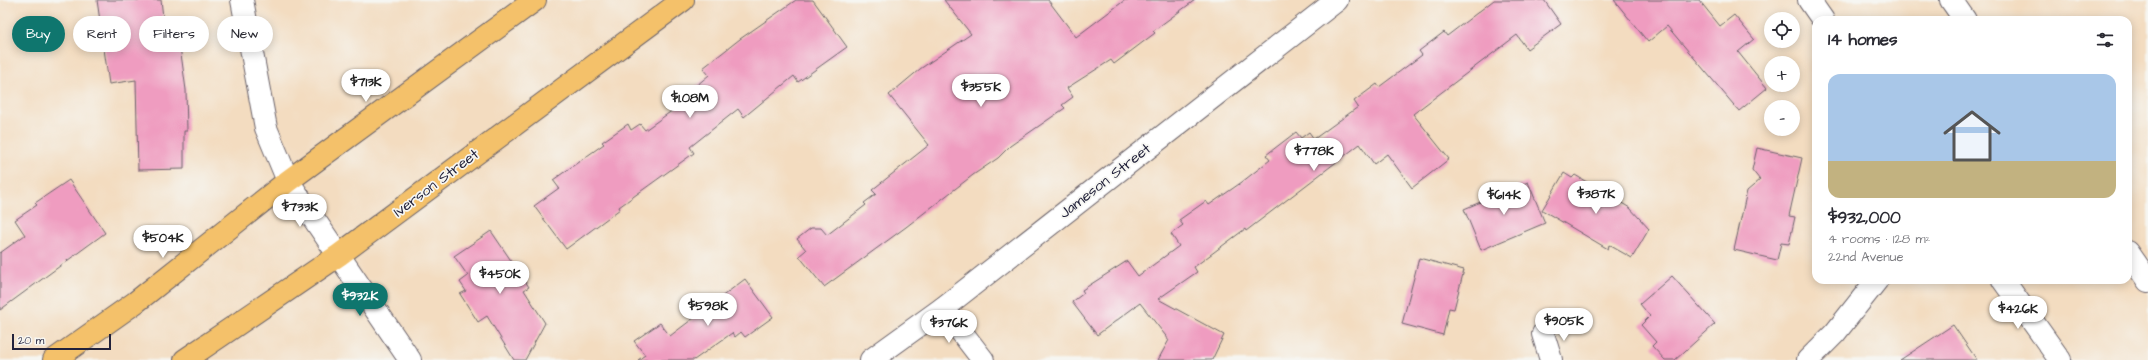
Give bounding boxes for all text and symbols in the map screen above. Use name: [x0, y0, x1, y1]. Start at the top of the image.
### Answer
map controls: [1764, 12, 1800, 136]
button: locate: [1764, 12, 1800, 48]
chip: Buy: [12, 16, 65, 52]
chip: Rent: [73, 16, 131, 52]
chip: Filters: [139, 16, 209, 52]
chip: New: [217, 16, 273, 52]
text: 14 homes: [1828, 28, 1898, 52]
icon: filters: [2094, 29, 2116, 51]
button: +: [1764, 56, 1800, 92]
pin: $713K: [338, 69, 394, 103]
text: $713K: [350, 73, 382, 91]
pin: $355K: [953, 74, 1009, 108]
text: $355K: [961, 78, 1001, 96]
pin: $1.08M: [657, 85, 723, 119]
text: $1.08M: [671, 89, 709, 107]
button: −: [1764, 100, 1800, 136]
icon: home: [1936, 100, 2008, 172]
pin: $778K: [1286, 138, 1342, 172]
street label: Jameson Street: [1055, 139, 1155, 223]
text: $778K: [1294, 142, 1334, 160]
street label: Iverson Street: [389, 144, 483, 222]
pin: $387K: [1568, 181, 1624, 215]
pin: $614K: [1476, 182, 1532, 216]
text: $387K: [1577, 185, 1615, 203]
text: $614K: [1487, 186, 1521, 204]
pin: $733K: [272, 194, 328, 228]
text: $733K: [282, 198, 318, 216]
text: $932,000: [1828, 206, 1901, 230]
pin: $504K: [135, 225, 191, 259]
text: $504K: [142, 229, 184, 247]
text: 4 rooms · 128 m²: [1828, 230, 1930, 248]
text: 22nd Avenue: [1828, 248, 1904, 266]
pin: $450K: [472, 261, 528, 295]
text: $450K: [479, 265, 521, 283]
pin: $932K: [332, 283, 388, 317]
text: $932K: [342, 287, 378, 305]
pin: $598K: [680, 293, 736, 327]
pin: $426K: [1990, 296, 2046, 330]
text: $598K: [688, 297, 728, 315]
text: $426K: [1998, 300, 2038, 318]
pin: $905K: [1536, 308, 1592, 342]
pin: $376K: [921, 310, 977, 344]
text: $905K: [1544, 312, 1584, 330]
text: $376K: [930, 314, 968, 332]
scale bar: [12, 332, 111, 351]
text: 20 m: [18, 333, 44, 348]

